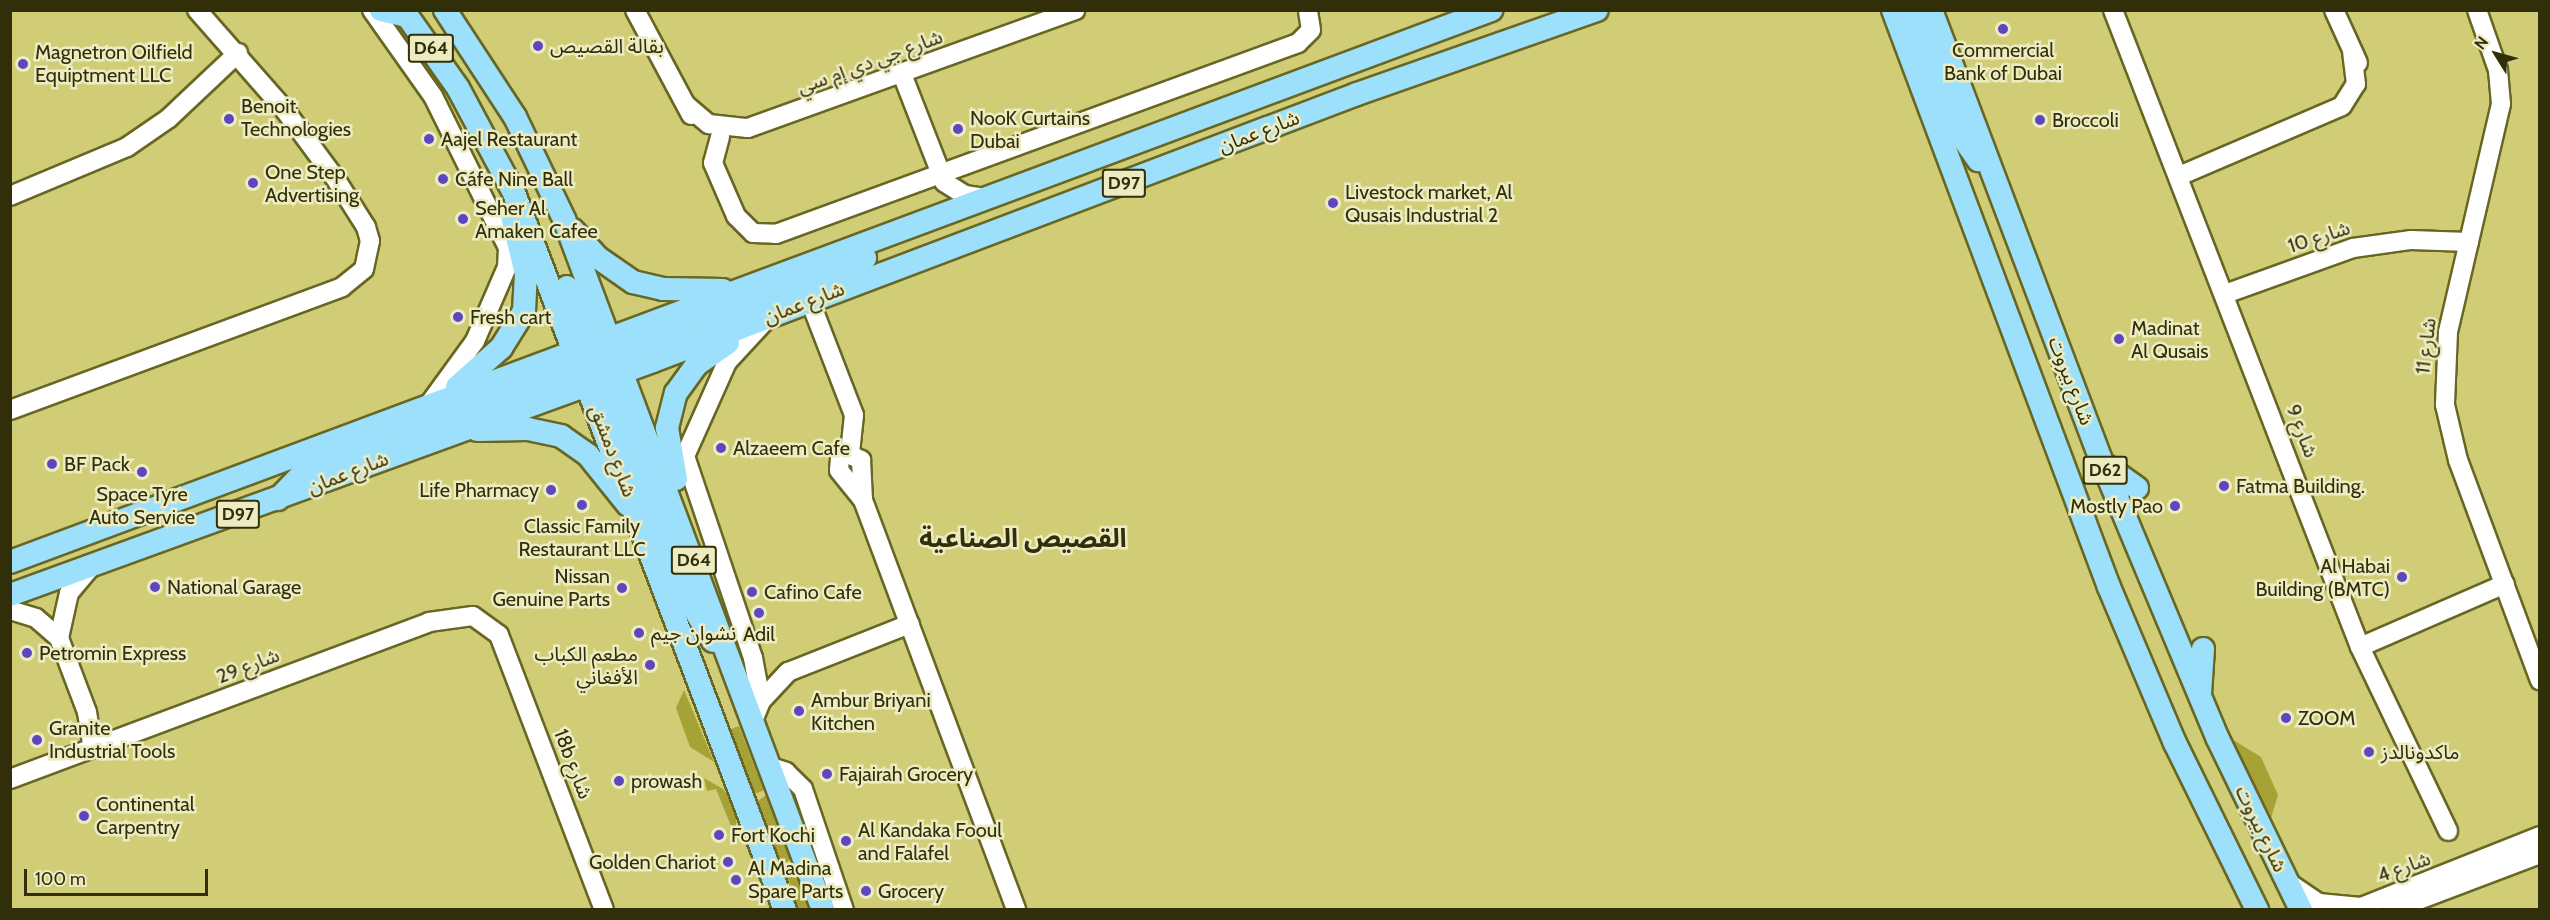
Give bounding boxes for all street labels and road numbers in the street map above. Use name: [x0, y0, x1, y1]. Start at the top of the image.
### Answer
street label: شارع جي دي إم سي: [794, 25, 946, 99]
road number: D64: [407, 33, 455, 63]
street label: شارع عمان: [1215, 106, 1303, 158]
road number: D97: [1102, 168, 1146, 198]
street label: شارع 10: [2285, 216, 2353, 258]
street label: شارع عمان: [760, 277, 848, 329]
street label: شارع 11: [2411, 316, 2441, 376]
street label: شارع بيروت: [2043, 333, 2099, 429]
street label: شارع 9: [2281, 401, 2323, 461]
street label: شارع دمشق: [584, 402, 642, 500]
street label: شارع عمان: [304, 447, 392, 499]
road number: D62: [2082, 455, 2128, 485]
road number: D97: [216, 499, 260, 529]
road number: D64: [670, 545, 718, 575]
street label: شارع 29: [213, 643, 283, 689]
street label: 18b شارع: [549, 726, 597, 802]
street label: شارع بيروت: [2230, 782, 2292, 876]
street label: شارع 4: [2374, 846, 2434, 888]

